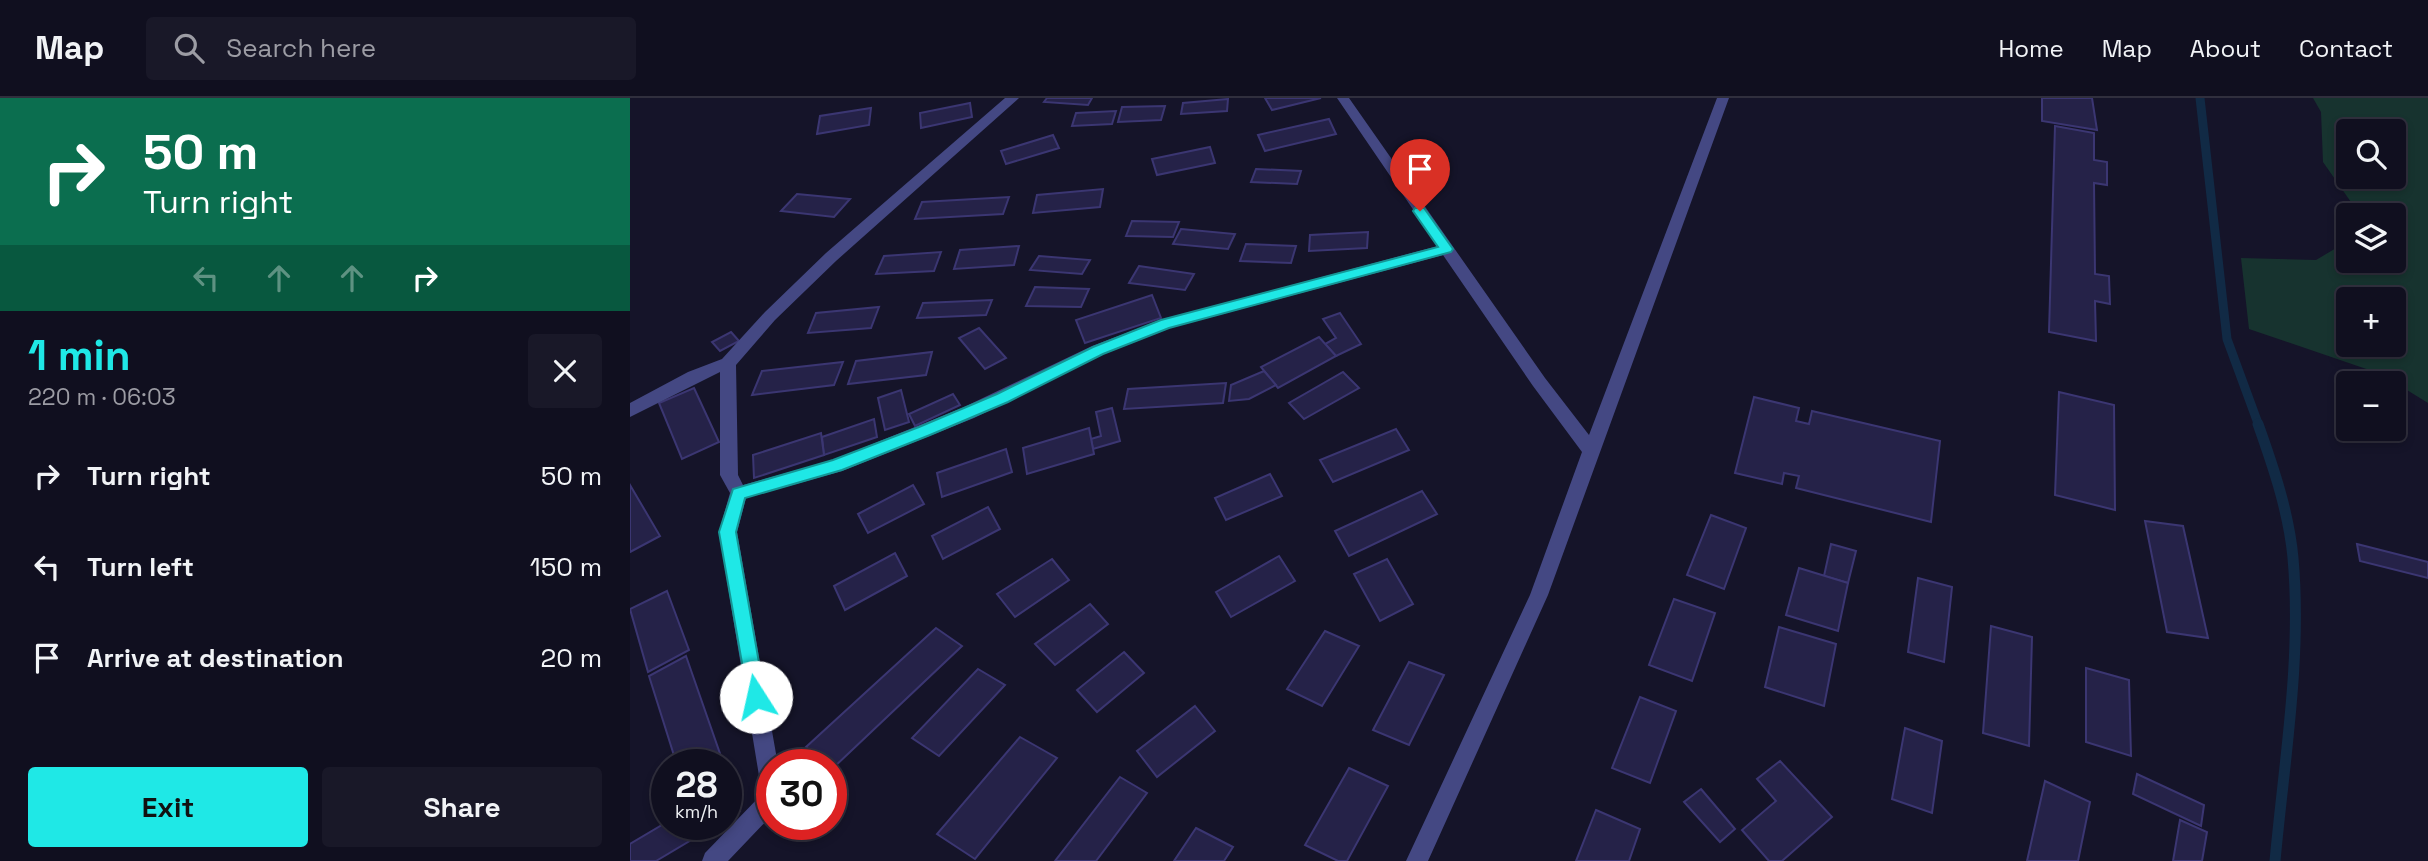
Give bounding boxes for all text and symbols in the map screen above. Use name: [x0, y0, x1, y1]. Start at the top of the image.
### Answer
search box: [146, 17, 636, 80]
text: Map: [35, 27, 104, 69]
icon: search: [170, 29, 208, 67]
text: Search here: [226, 31, 376, 65]
text: Home: [1998, 33, 2064, 64]
text: Map: [2102, 33, 2152, 64]
text: About: [2190, 33, 2261, 64]
text: Contact: [2299, 33, 2393, 64]
map controls: [2336, 119, 2406, 441]
button: search: [2336, 119, 2406, 189]
text: 50 m: [143, 121, 258, 183]
icon: right: [28, 126, 119, 217]
pin: [1390, 139, 1450, 211]
icon: arrive: [1401, 150, 1439, 188]
text: Turn right: [143, 182, 293, 222]
button: layers: [2336, 203, 2406, 273]
icon: left: [187, 259, 225, 297]
icon: ahead: [260, 259, 298, 297]
icon: ahead: [333, 259, 371, 297]
icon: right: [406, 259, 444, 297]
button: +: [2336, 287, 2406, 357]
text: 1 min: [28, 329, 131, 382]
button: close: [528, 334, 602, 408]
button: −: [2336, 371, 2406, 441]
text: 220 m · 06:03: [28, 382, 176, 412]
icon: right: [28, 457, 66, 495]
text: Turn right: [87, 459, 211, 493]
text: 50 m: [541, 459, 602, 493]
icon: left: [28, 548, 66, 586]
text: Turn left: [87, 550, 194, 584]
text: 150 m: [530, 550, 602, 584]
icon: arrive: [28, 639, 66, 677]
text: Arrive at destination: [87, 641, 344, 675]
text: 20 m: [541, 641, 602, 675]
position arrow: [719, 660, 793, 734]
speed limit sign: 30: [756, 749, 847, 840]
text: 28: [676, 763, 717, 807]
button: Exit: [28, 767, 308, 847]
button: Share: [322, 767, 602, 847]
text: km/h: [675, 800, 718, 823]

